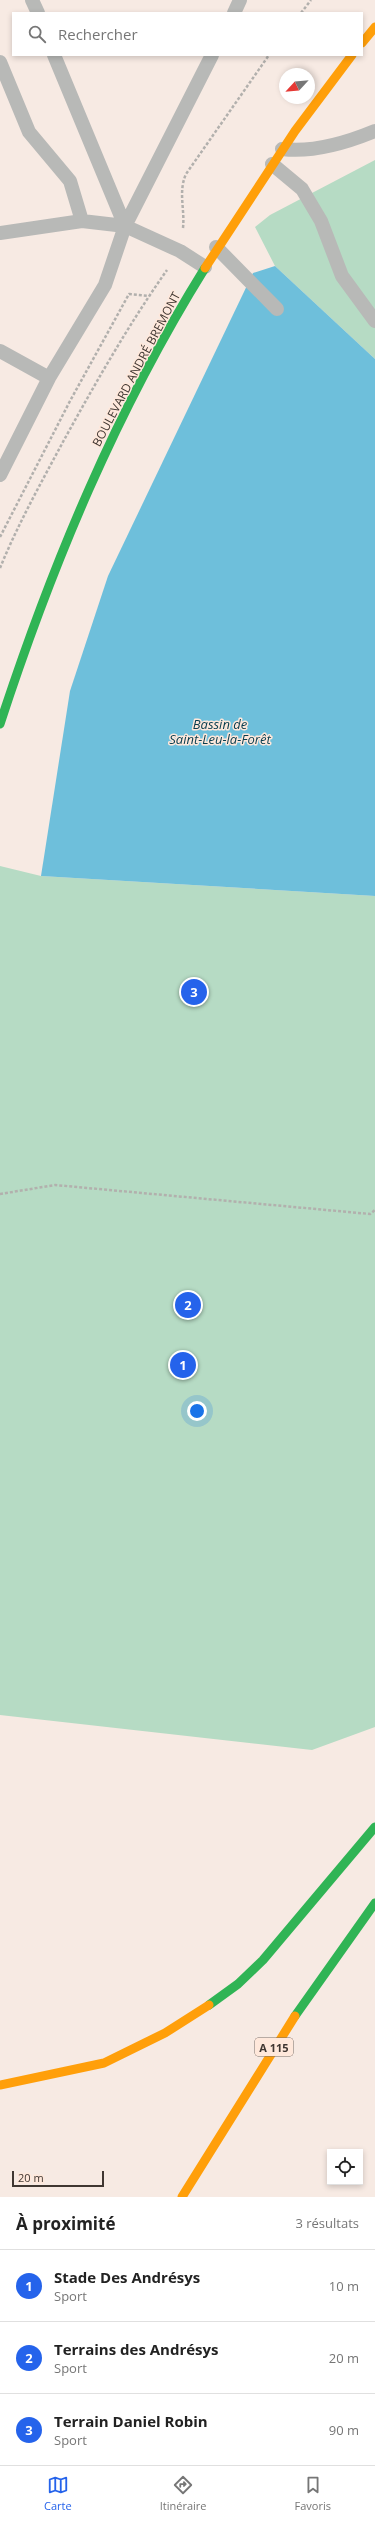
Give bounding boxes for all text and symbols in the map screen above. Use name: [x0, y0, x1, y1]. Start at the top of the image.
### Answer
search box: [12, 12, 363, 56]
icon: search: [26, 23, 48, 45]
text: Rechercher: [58, 24, 138, 44]
north arrow: [279, 68, 315, 104]
street label: BOULEVARD ANDRÉ BREMONT: [88, 288, 184, 449]
water label: Bassin de Saint-Leu-la-Forêt: [169, 715, 271, 748]
pin: 3: [181, 977, 207, 1007]
pin: 2: [175, 1290, 201, 1320]
pin: 1: [170, 1350, 196, 1380]
your location: [187, 1401, 207, 1421]
road number: A 115: [255, 2038, 293, 2056]
map controls: [327, 2149, 363, 2185]
button: locate: [327, 2149, 363, 2185]
scale bar: [12, 2169, 104, 2188]
text: 20 m: [18, 2170, 44, 2185]
text: À proximité: [16, 2212, 115, 2235]
text: 3 résultats: [295, 2214, 359, 2232]
text: Stade Des Andrésys: [54, 2267, 200, 2287]
text: 1: [25, 2277, 33, 2295]
text: 10 m: [329, 2277, 359, 2295]
text: Sport: [54, 2287, 87, 2305]
text: Terrains des Andrésys: [54, 2339, 219, 2359]
text: 2: [25, 2349, 33, 2367]
text: 20 m: [329, 2349, 359, 2367]
text: Sport: [54, 2359, 87, 2377]
text: Terrain Daniel Robin: [54, 2411, 208, 2431]
text: 3: [25, 2421, 33, 2439]
text: 90 m: [329, 2421, 359, 2439]
text: Sport: [54, 2431, 87, 2449]
tab: Carte: [44, 2474, 72, 2513]
tab: Itinéraire: [160, 2474, 206, 2513]
tab: Favoris: [295, 2474, 331, 2513]

